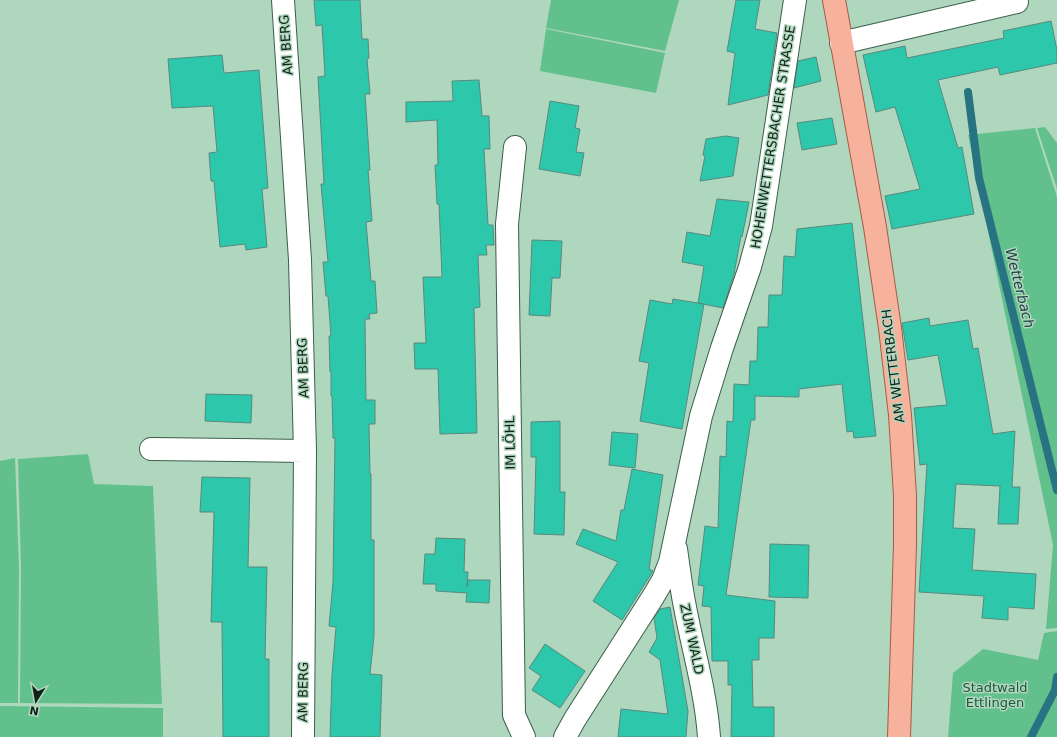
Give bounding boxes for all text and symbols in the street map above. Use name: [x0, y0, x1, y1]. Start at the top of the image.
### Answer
street label: AM BERG: [276, 14, 296, 76]
street label: HOHENWETTERSBACHER STRASSE: [748, 24, 798, 250]
water label: Wetterbach: [1002, 246, 1038, 330]
street label: AM WETTERBACH: [879, 308, 907, 424]
street label: AM BERG: [294, 338, 312, 398]
street label: IM LÖHL: [501, 416, 518, 470]
street label: ZUM WALD: [677, 602, 707, 676]
street label: AM BERG: [295, 662, 311, 722]
park label: Stadtwald Ettlingen: [962, 680, 1028, 710]
north arrow: [16, 681, 56, 721]
text: N: [28, 703, 40, 718]

